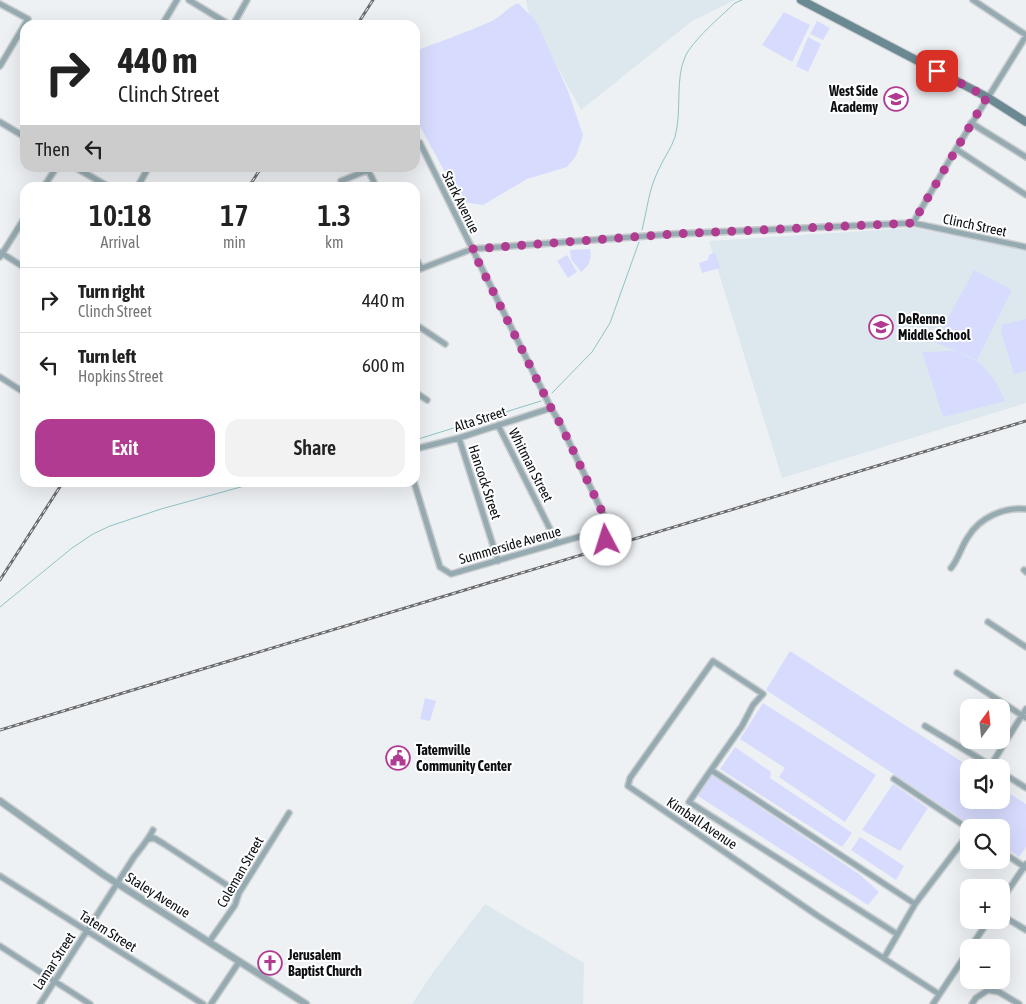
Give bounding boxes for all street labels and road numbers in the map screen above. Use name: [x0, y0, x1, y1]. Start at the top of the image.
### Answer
street label: Stark Avenue: [439, 168, 483, 236]
street label: Clinch Street: [942, 210, 1008, 240]
street label: Alta Street: [452, 403, 508, 435]
street label: Whitman Street: [506, 426, 556, 504]
street label: Hancock Street: [465, 443, 505, 521]
street label: Summerside Avenue: [457, 523, 563, 567]
street label: Kimball Avenue: [664, 794, 740, 852]
street label: Coleman Street: [213, 834, 267, 910]
street label: Staley Avenue: [123, 869, 193, 921]
street label: Tatem Street: [76, 907, 140, 955]
street label: Lamar Street: [30, 929, 78, 993]

